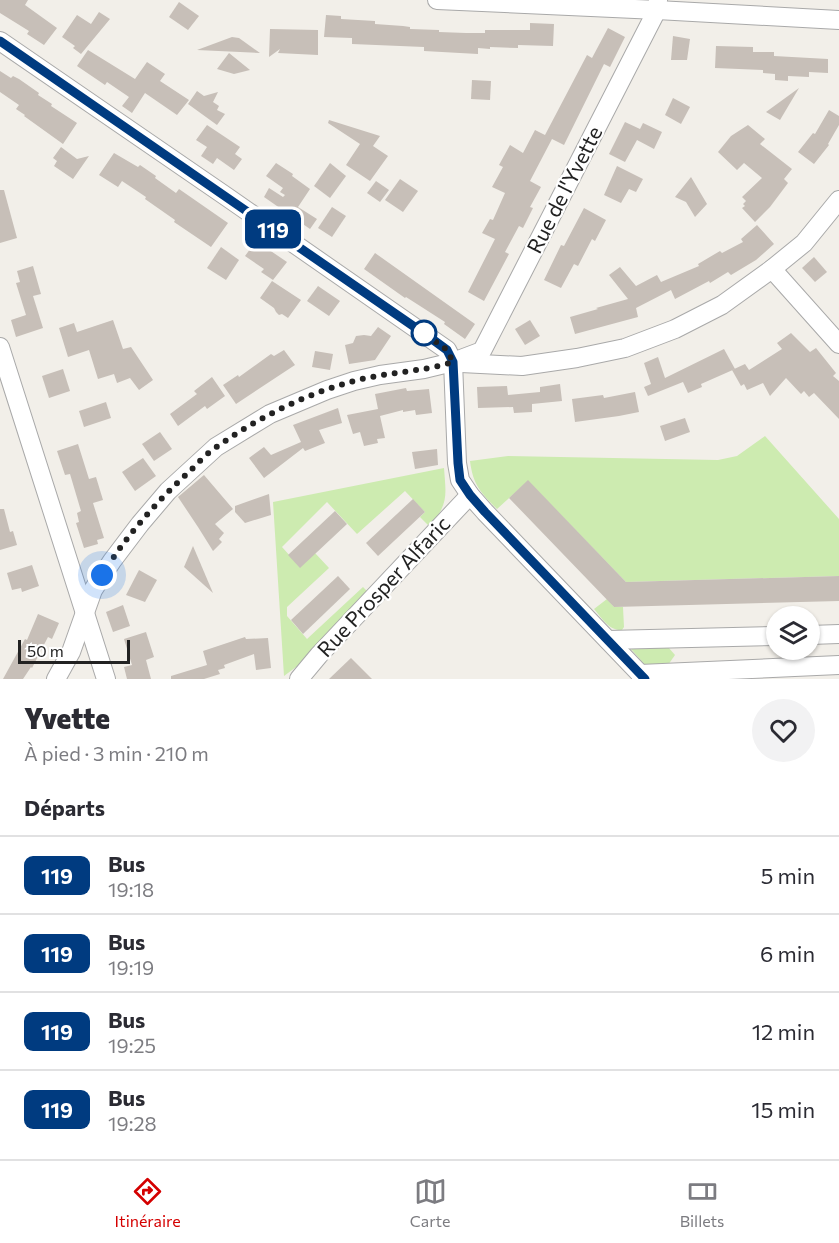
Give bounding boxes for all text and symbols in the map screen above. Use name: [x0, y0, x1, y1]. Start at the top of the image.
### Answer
street label: Rue de l'Yvette: [521, 121, 606, 257]
line badge: 119: [238, 210, 308, 248]
text: 119: [257, 217, 289, 242]
unlabelled marker: [411, 320, 437, 346]
street label: Rue Prosper Alfaric: [311, 511, 454, 661]
your location: [87, 560, 117, 590]
map controls: [766, 606, 820, 660]
button: layers: [766, 606, 820, 660]
scale bar: [18, 637, 130, 664]
text: 50 m: [27, 641, 64, 660]
button: heart: [752, 699, 815, 762]
text: Yvette: [24, 701, 110, 735]
text: À pied · 3 min · 210 m: [24, 741, 209, 765]
text: Départs: [24, 794, 105, 821]
text: Bus: [108, 850, 145, 877]
text: 5 min: [761, 862, 815, 889]
text: 119: [41, 863, 73, 888]
text: 19:18: [108, 877, 154, 901]
text: Bus: [108, 928, 145, 955]
text: 6 min: [760, 940, 815, 967]
text: 119: [41, 941, 73, 966]
text: 19:19: [108, 955, 154, 979]
text: Bus: [108, 1006, 145, 1033]
text: 12 min: [752, 1018, 815, 1045]
text: 119: [41, 1019, 73, 1044]
text: 19:25: [108, 1033, 156, 1057]
text: Bus: [108, 1084, 145, 1111]
text: 15 min: [751, 1096, 815, 1123]
text: 119: [41, 1097, 73, 1122]
text: 19:28: [108, 1111, 157, 1135]
tab: Itinéraire: [115, 1175, 181, 1230]
tab: Carte: [410, 1175, 450, 1230]
tab: Billets: [680, 1175, 724, 1230]

